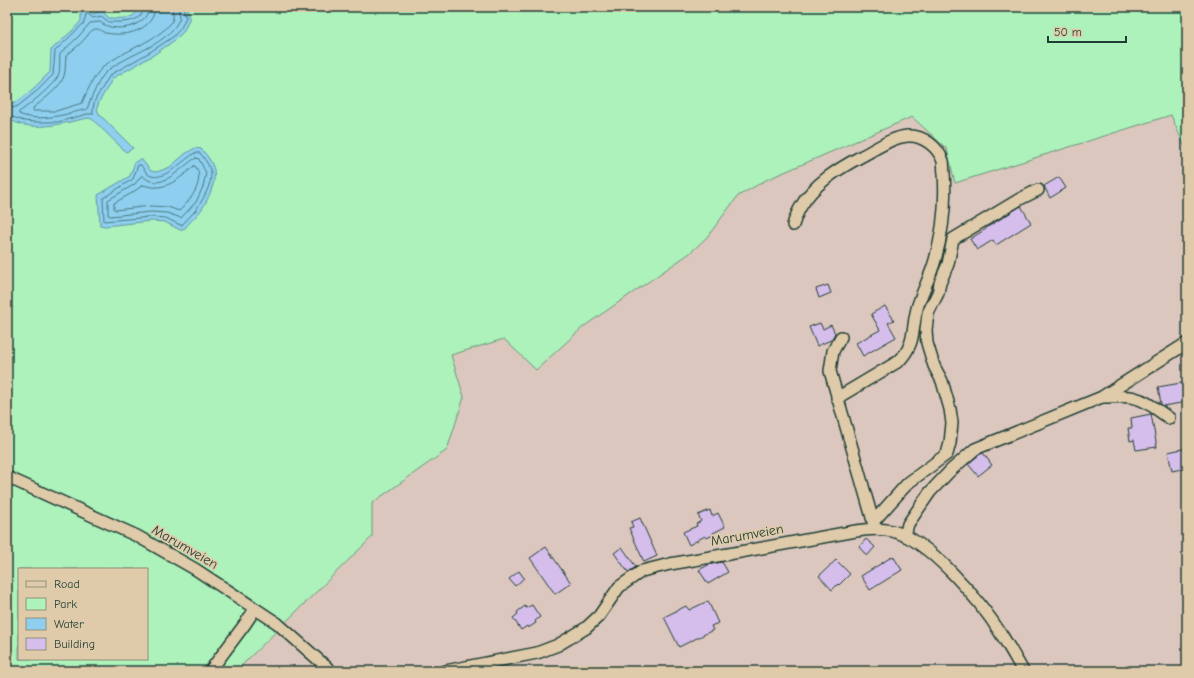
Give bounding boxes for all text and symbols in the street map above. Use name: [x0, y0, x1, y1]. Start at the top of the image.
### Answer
scale bar: [1048, 18, 1126, 44]
text: 50 m: [1054, 25, 1082, 39]
street label: Marumveien: [709, 520, 785, 550]
street label: Marumveien: [149, 521, 221, 573]
legend: [18, 568, 148, 660]
text: Road: [54, 577, 80, 591]
text: Park: [54, 597, 77, 611]
text: Water: [54, 617, 84, 631]
text: Building: [54, 637, 95, 651]

